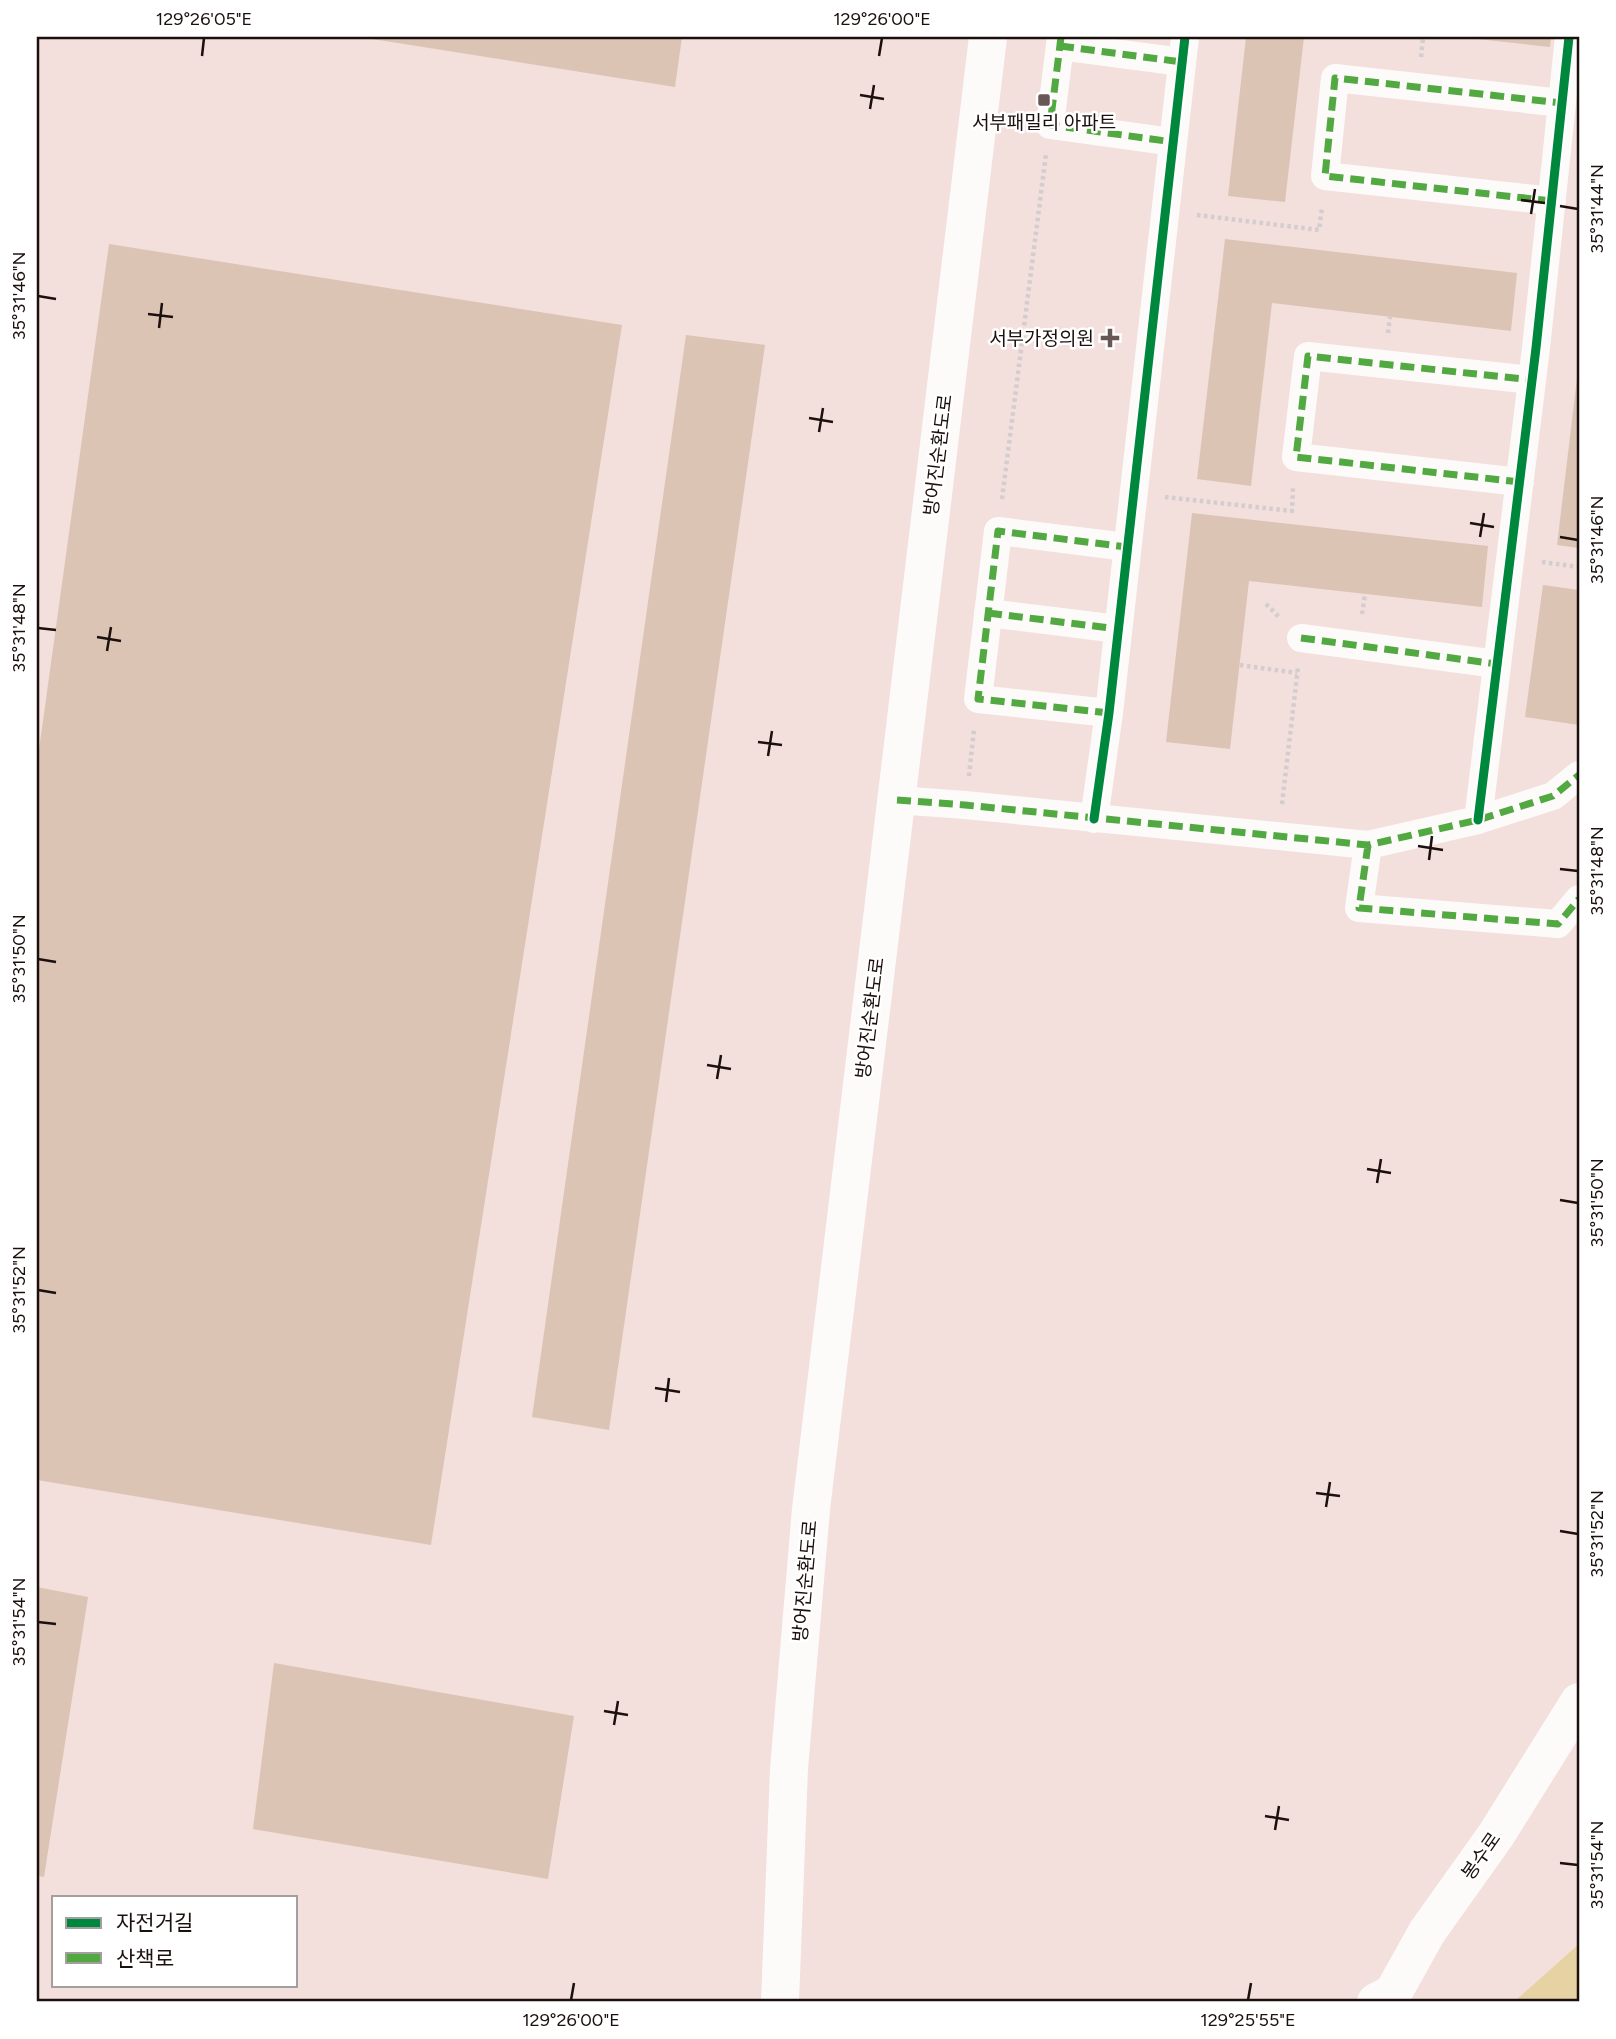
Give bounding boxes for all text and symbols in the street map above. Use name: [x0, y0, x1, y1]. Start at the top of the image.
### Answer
text: 129°26'05"E: [156, 8, 252, 30]
text: 129°26'00"E: [833, 8, 931, 30]
marker: 서부패밀리 아파트: [1036, 92, 1052, 108]
place label: 서부패밀리 아파트: [972, 111, 1116, 134]
text: 35°31'44"N: [1586, 164, 1608, 254]
text: 35°31'46"N: [8, 252, 30, 340]
place label: 서부가정의원: [989, 327, 1094, 350]
marker: 서부가정의원: [1100, 328, 1120, 348]
street label: 방어진순환도로: [919, 393, 957, 517]
text: 35°31'46"N: [1586, 496, 1608, 584]
text: 35°31'48"N: [8, 583, 30, 673]
text: 35°31'48"N: [1586, 826, 1608, 916]
text: 35°31'50"N: [8, 914, 30, 1004]
street label: 방어진순환도로: [851, 956, 889, 1080]
text: 35°31'50"N: [1586, 1158, 1608, 1248]
text: 35°31'52"N: [8, 1246, 30, 1334]
text: 35°31'52"N: [1586, 1490, 1608, 1578]
street label: 방어진순환도로: [788, 1519, 822, 1643]
text: 35°31'54"N: [8, 1578, 30, 1666]
text: 35°31'54"N: [1586, 1821, 1608, 1909]
street label: 봉수로: [1457, 1828, 1505, 1884]
legend: [52, 1896, 298, 1986]
text: 자전거길: [116, 1910, 193, 1935]
text: 산책로: [116, 1946, 174, 1971]
text: 129°26'00"E: [522, 2009, 620, 2031]
text: 129°25'55"E: [1200, 2009, 1296, 2031]

